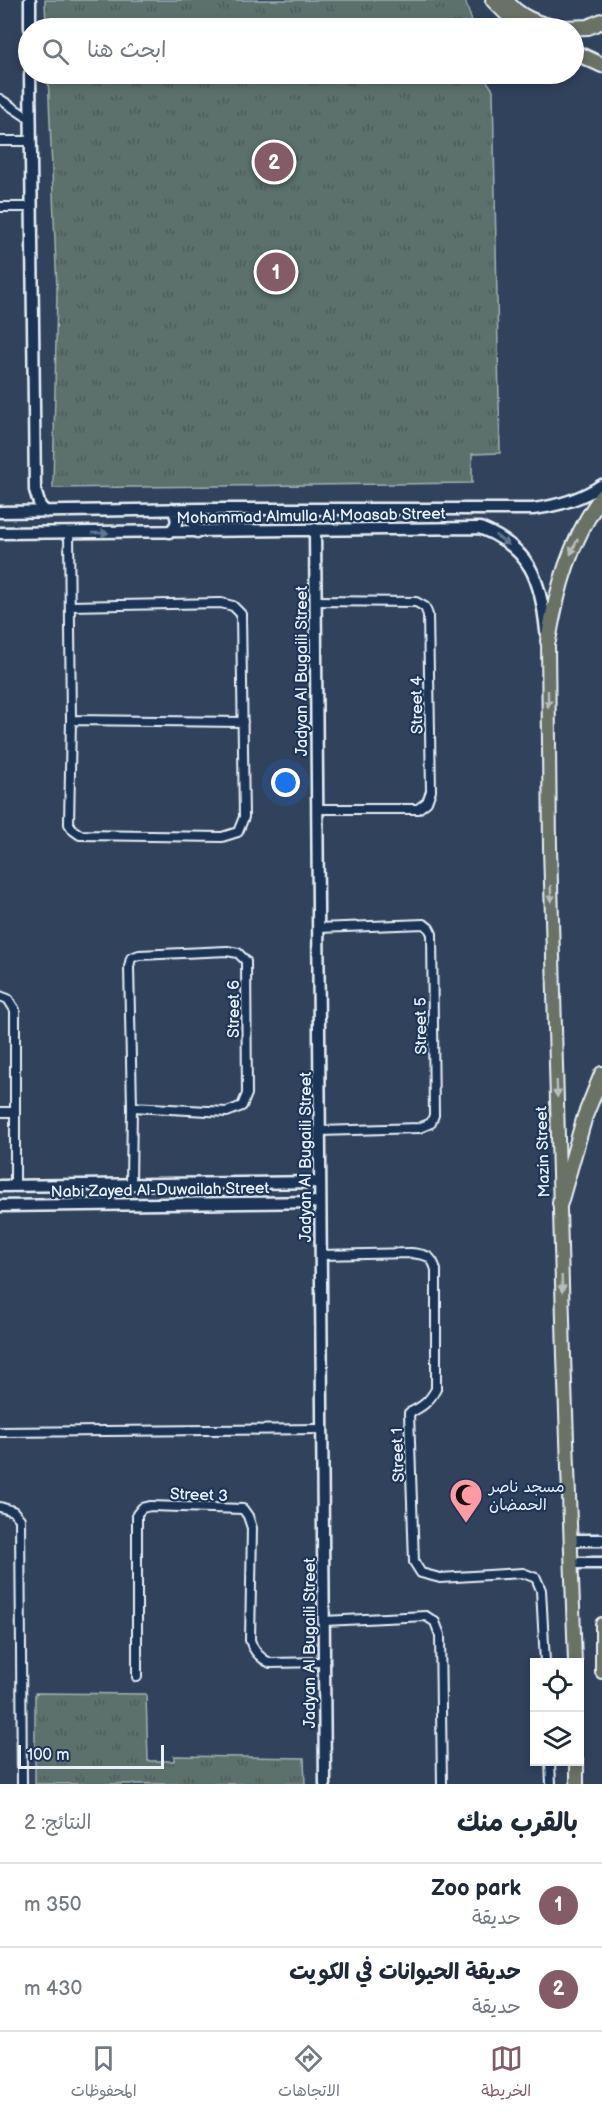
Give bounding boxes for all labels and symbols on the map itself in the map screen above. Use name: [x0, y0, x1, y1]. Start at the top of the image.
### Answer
pin: 2: [254, 140, 294, 184]
pin: 1: [256, 250, 296, 294]
street label: Mohammad Almulla Al Moasab Street: [176, 505, 446, 528]
one-way arrow: [91, 528, 110, 538]
one-way arrow: [494, 534, 510, 546]
one-way arrow: [569, 539, 578, 556]
street label: Jadyan Al Bugaili Street: [293, 586, 312, 756]
street label: Street 4: [407, 676, 428, 734]
one-way arrow: [543, 690, 553, 709]
your location: [271, 768, 300, 797]
one-way arrow: [546, 885, 556, 904]
street label: Street 6: [225, 980, 244, 1038]
street label: Street 5: [412, 997, 431, 1055]
street label: Jadyan Al Bugaili Street: [297, 1072, 316, 1242]
one-way arrow: [552, 1080, 561, 1099]
street label: Mazin Street: [532, 1106, 555, 1198]
street label: Nabi Zayed Al-Duwailah Street: [50, 1179, 270, 1202]
one-way arrow: [557, 1275, 567, 1294]
street label: Street 1: [388, 1427, 409, 1482]
mosque icon: مسجد ناصر الحمضان: [448, 1477, 484, 1524]
place label: مسجد ناصر الحمضان: [487, 1478, 565, 1515]
street label: Street 3: [170, 1485, 228, 1506]
street label: Jadyan Al Bugaili Street: [301, 1558, 320, 1728]
scale bar: [18, 1742, 164, 1770]

